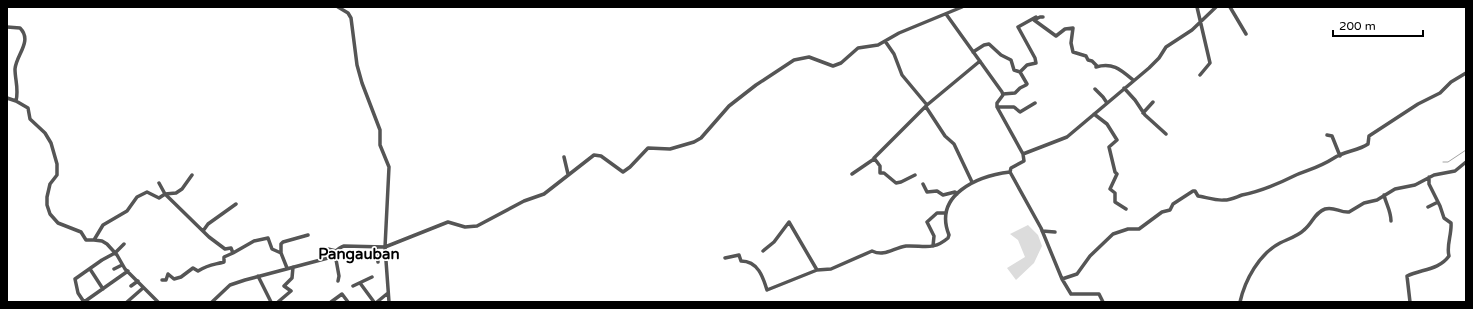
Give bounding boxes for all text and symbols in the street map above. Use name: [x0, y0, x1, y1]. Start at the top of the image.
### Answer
scale bar: [1333, 12, 1423, 38]
text: 200 m: [1339, 19, 1376, 33]
district label: Pangauban: [318, 245, 400, 264]

